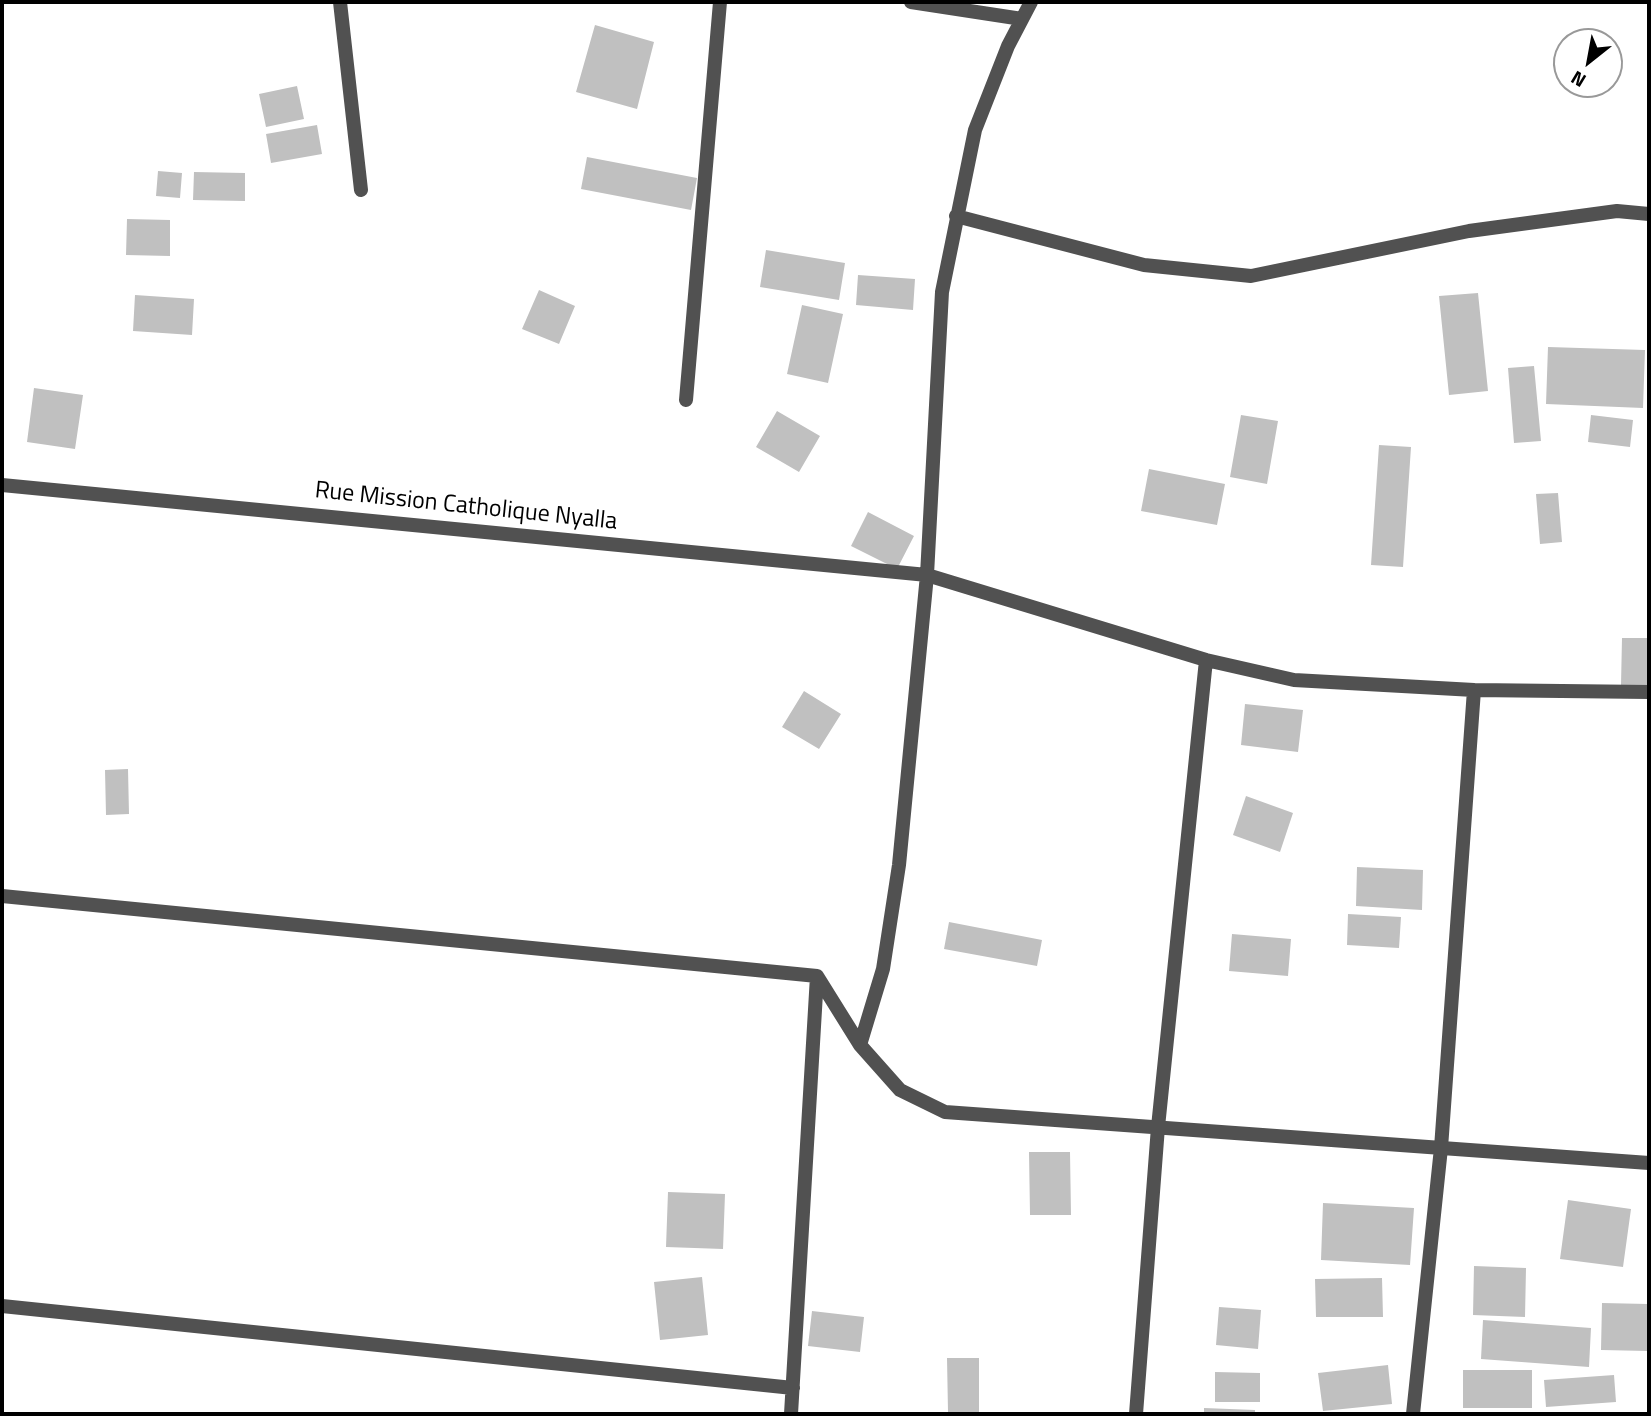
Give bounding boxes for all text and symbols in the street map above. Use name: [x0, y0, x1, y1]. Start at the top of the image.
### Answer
north arrow: [1553, 28, 1623, 98]
text: N: [1565, 64, 1591, 96]
street label: Rue Mission Catholique Nyalla: [313, 477, 619, 537]

